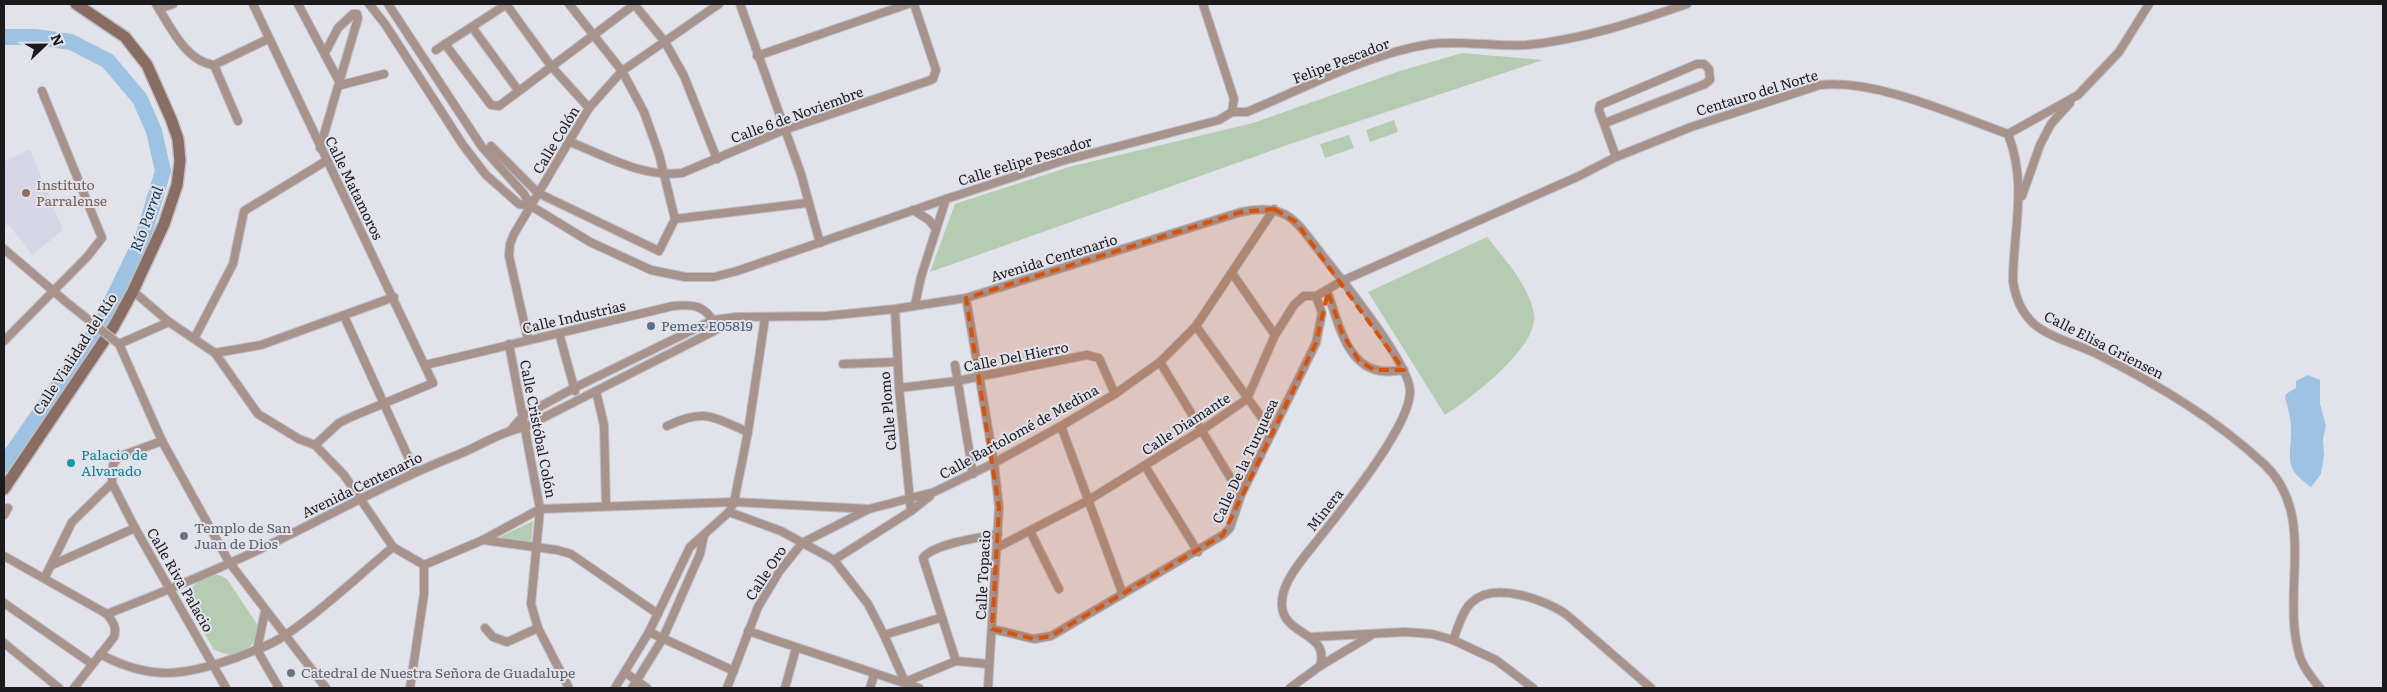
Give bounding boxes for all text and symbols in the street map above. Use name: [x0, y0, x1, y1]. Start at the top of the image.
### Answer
north arrow: [20, 20, 70, 70]
text: N: [47, 31, 70, 49]
street label: Felipe Pescador: [1289, 32, 1392, 88]
street label: Centauro del Norte: [1693, 64, 1820, 120]
street label: Calle 6 de Noviembre: [728, 81, 866, 147]
street label: Calle Colón: [527, 102, 583, 177]
street label: Calle Felipe Pescador: [955, 130, 1094, 190]
street label: Calle Matamoros: [321, 133, 389, 243]
place label: Instituto Parralense: [36, 174, 107, 210]
water label: Río Parral: [123, 182, 168, 255]
marker: Instituto Parralense: [20, 187, 32, 199]
street label: Avenida Centenario: [988, 228, 1120, 286]
street label: Calle Vialidad del Río: [27, 289, 121, 418]
street label: Calle Industrias: [520, 294, 627, 338]
street label: Calle Elisa Griensen: [2041, 305, 2168, 383]
place label: Pemex E05819: [661, 315, 753, 335]
marker: Pemex E05819: [645, 320, 657, 332]
street label: Calle Del Hierro: [962, 336, 1070, 376]
street label: Calle Cristóbal Colón: [516, 358, 562, 500]
street label: Calle Plomo: [874, 371, 900, 451]
street label: Calle Bartolomé de Medina: [935, 379, 1102, 483]
street label: Calle Diamante: [1137, 387, 1234, 459]
street label: Calle De la Turquesa: [1206, 394, 1282, 526]
place label: Palacio de Alvarado: [81, 444, 147, 480]
street label: Avenida Centenario: [298, 446, 425, 522]
marker: Palacio de Alvarado: [65, 457, 77, 469]
street label: Minera: [1301, 484, 1347, 535]
place label: Templo de San Juan de Dios: [194, 517, 291, 553]
street label: Calle Riva Palacio: [143, 524, 219, 635]
marker: Templo de San Juan de Dios: [178, 530, 190, 542]
street label: Calle Topacio: [970, 530, 994, 620]
street label: Calle Oro: [740, 541, 790, 604]
place label: Catedral de Nuestra Señora de Guadalupe: [301, 662, 575, 682]
marker: Catedral de Nuestra Señora de Guadalupe: [285, 667, 297, 679]

